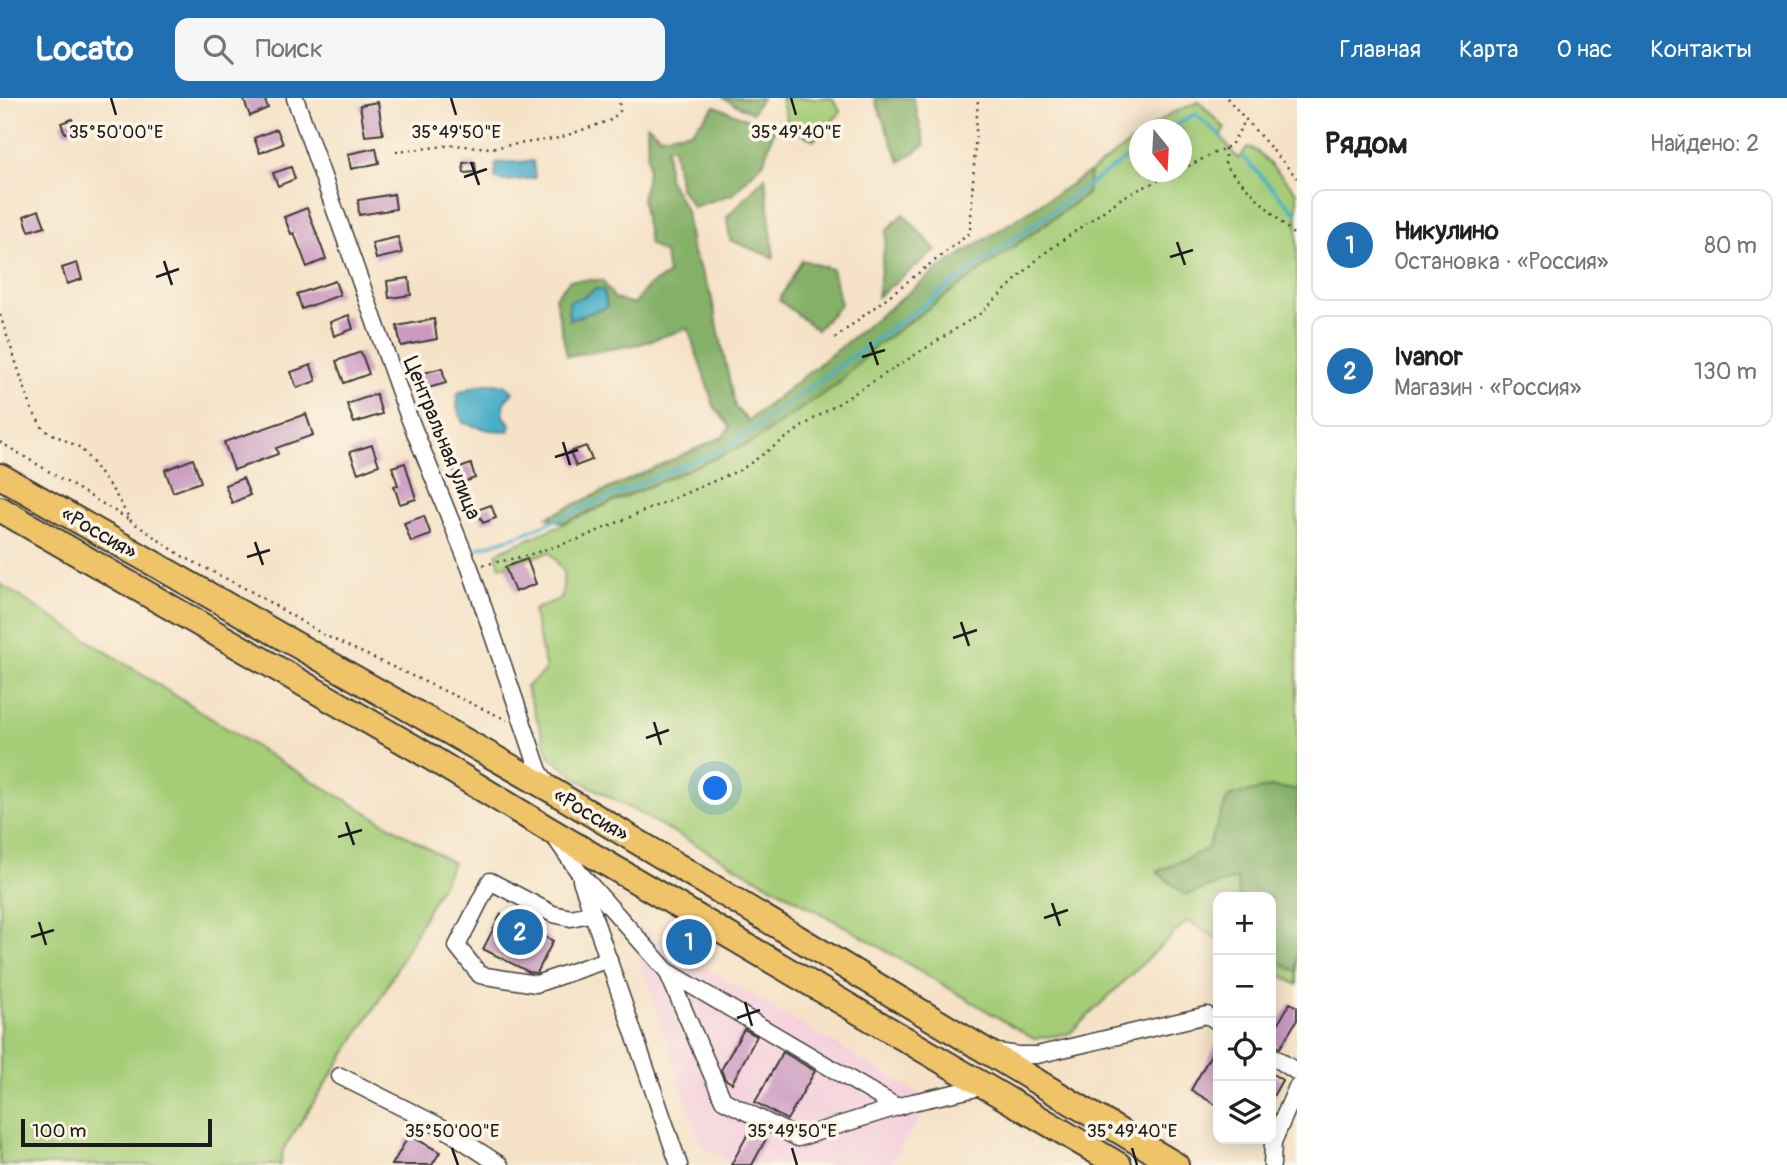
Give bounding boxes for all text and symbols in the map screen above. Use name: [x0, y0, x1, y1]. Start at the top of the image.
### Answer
search box: [175, 18, 665, 81]
text: Locato: [35, 29, 133, 70]
icon: search: [199, 30, 237, 68]
text: Поиск: [255, 33, 323, 65]
text: Главная: [1340, 35, 1421, 64]
text: Карта: [1459, 35, 1519, 64]
text: О нас: [1557, 35, 1612, 64]
text: Контакты: [1650, 35, 1752, 64]
north arrow: [1129, 119, 1192, 182]
text: 35°50'00"E: [69, 121, 163, 144]
text: 35°49'50"E: [411, 121, 501, 144]
text: 35°49'40"E: [751, 121, 841, 144]
text: Рядом: [1325, 125, 1408, 162]
text: Найдено: 2: [1650, 129, 1759, 158]
text: Никулино: [1394, 215, 1499, 247]
text: 1: [1346, 231, 1355, 260]
text: 80 m: [1704, 231, 1757, 260]
text: Остановка · «Россия»: [1394, 247, 1608, 276]
text: Ivanor: [1394, 341, 1463, 373]
street label: Центральная улица: [397, 352, 487, 524]
text: 2: [1344, 357, 1356, 386]
text: 130 m: [1694, 357, 1757, 386]
text: Магазин · «Россия»: [1394, 373, 1581, 402]
street label: «Россия»: [56, 500, 142, 566]
your location: [698, 771, 732, 805]
street label: «Россия»: [548, 782, 634, 848]
map controls: [1213, 892, 1276, 1144]
button: +: [1213, 892, 1276, 955]
pin: 2: [497, 906, 543, 958]
pin: 1: [666, 916, 712, 968]
button: −: [1213, 955, 1276, 1018]
button: locate: [1213, 1018, 1276, 1081]
button: layers: [1213, 1081, 1276, 1144]
scale bar: [21, 1116, 212, 1148]
text: 100 m: [32, 1119, 86, 1143]
text: 35°50'00"E: [405, 1120, 499, 1143]
text: 35°49'50"E: [747, 1120, 837, 1143]
text: 35°49'40"E: [1087, 1120, 1177, 1143]

